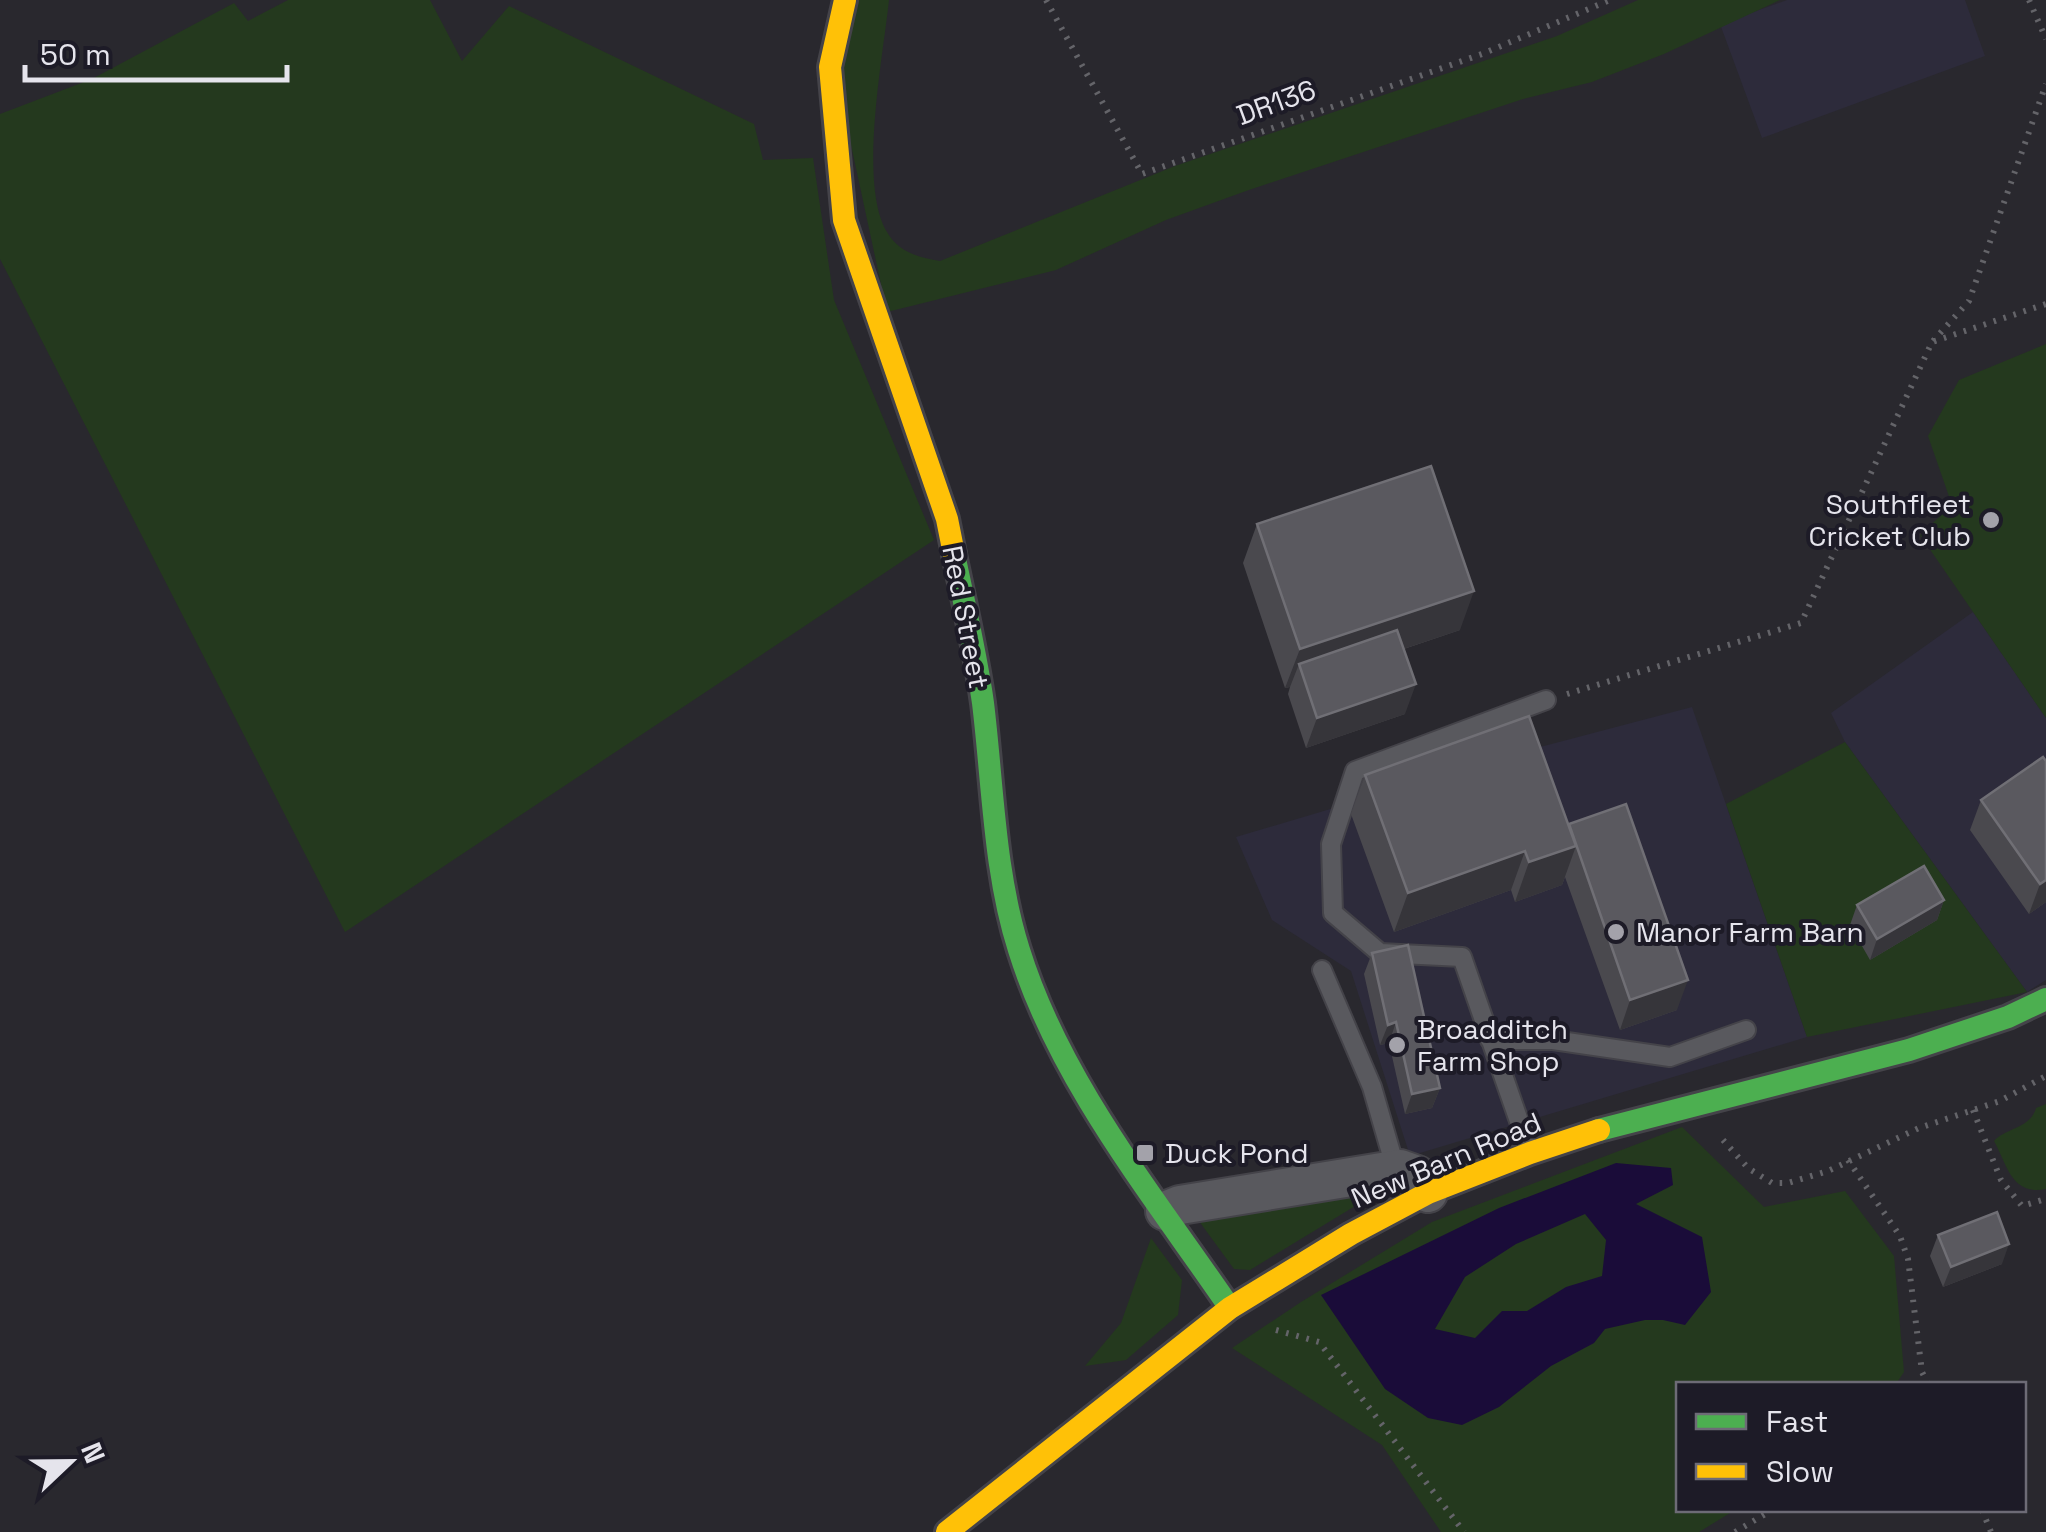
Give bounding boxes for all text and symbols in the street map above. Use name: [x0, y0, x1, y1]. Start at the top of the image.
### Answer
scale bar: [25, 20, 288, 82]
text: 50 m: [40, 35, 111, 74]
street label: DR136: [1231, 71, 1321, 133]
place label: Southfleet Cricket Club: [1808, 486, 1971, 554]
marker: Southfleet Cricket Club: [1980, 509, 2002, 531]
street label: Red Street: [934, 542, 998, 692]
place label: Manor Farm Barn: [1636, 914, 1864, 950]
marker: Manor Farm Barn: [1605, 921, 1627, 943]
place label: Broadditch Farm Shop: [1417, 1011, 1568, 1079]
marker: Broadditch Farm Shop: [1386, 1034, 1408, 1056]
street label: New Barn Road: [1346, 1104, 1546, 1216]
place label: Duck Pond: [1165, 1135, 1309, 1171]
marker: Duck Pond: [1134, 1142, 1156, 1164]
legend: [1676, 1382, 2026, 1512]
text: Fast: [1766, 1402, 1828, 1441]
north arrow: [20, 1412, 120, 1512]
text: N: [73, 1437, 113, 1468]
text: Slow: [1766, 1452, 1834, 1491]

